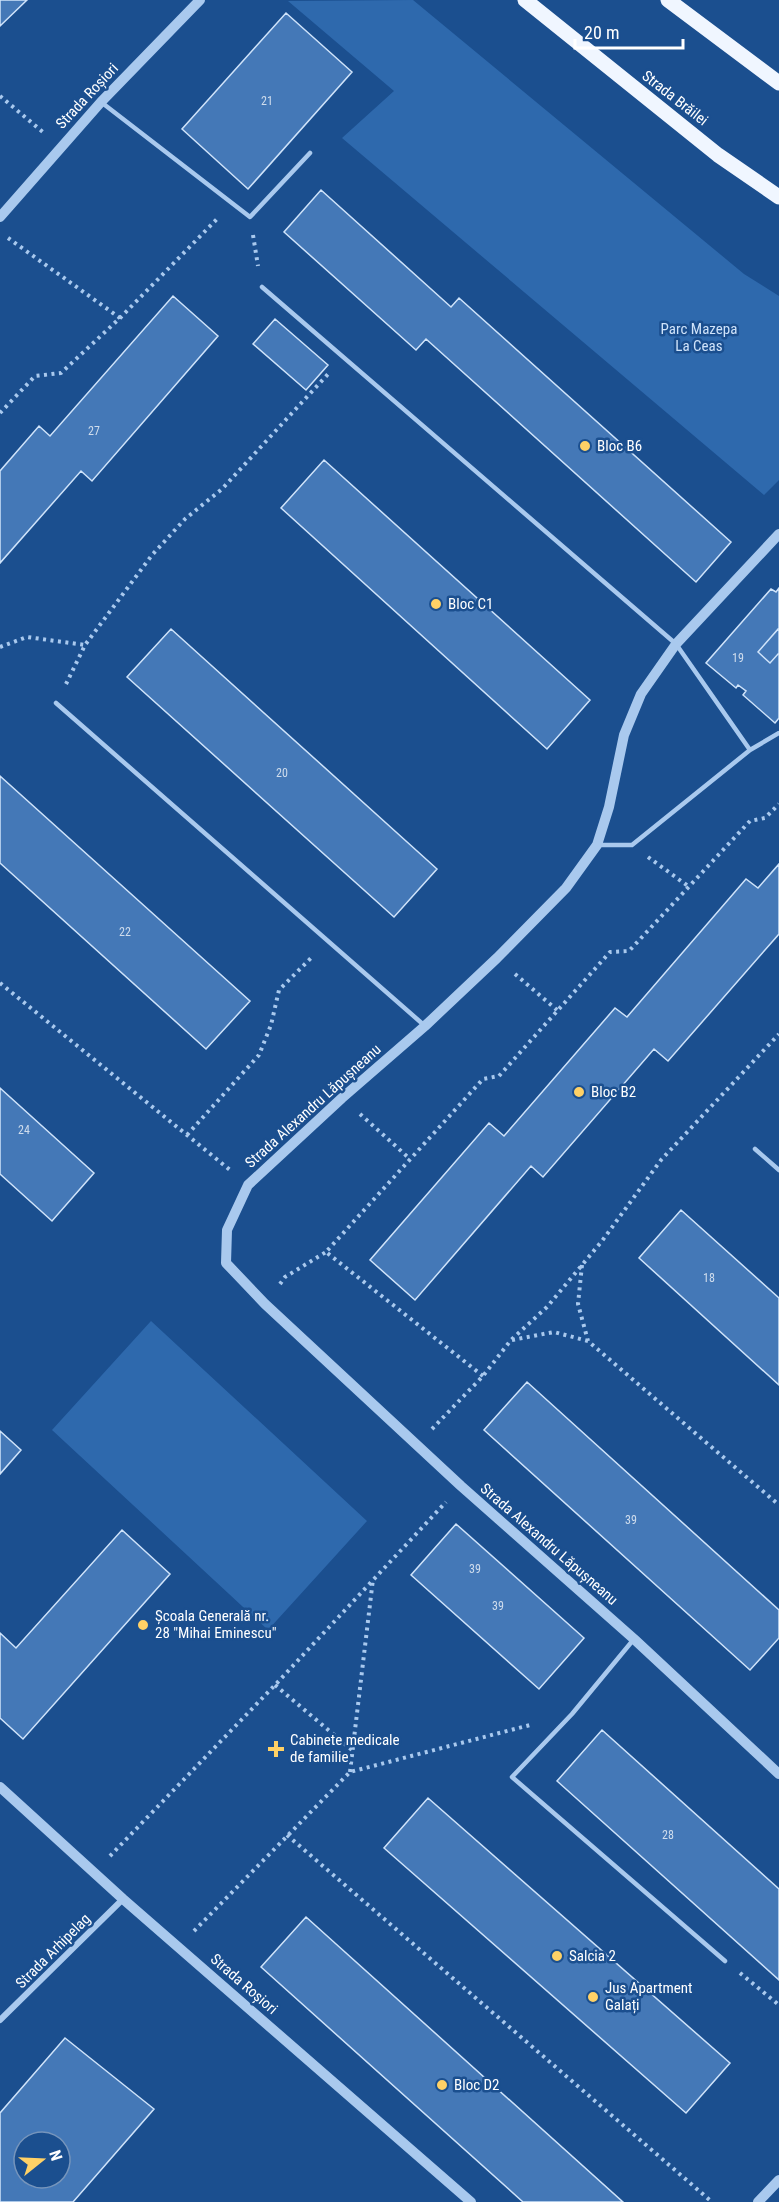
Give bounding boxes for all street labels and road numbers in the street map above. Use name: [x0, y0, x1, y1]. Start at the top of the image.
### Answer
street label: Strada Roșiori: [52, 59, 122, 133]
street label: Strada Brăilei: [638, 67, 712, 129]
street label: Strada Alexandru Lăpușneanu: [241, 1040, 385, 1172]
street label: Strada Alexandru Lăpușneanu: [477, 1479, 621, 1609]
street label: Strada Arhipelag: [12, 1910, 94, 1992]
street label: Strada Roșiori: [207, 1950, 281, 2018]

